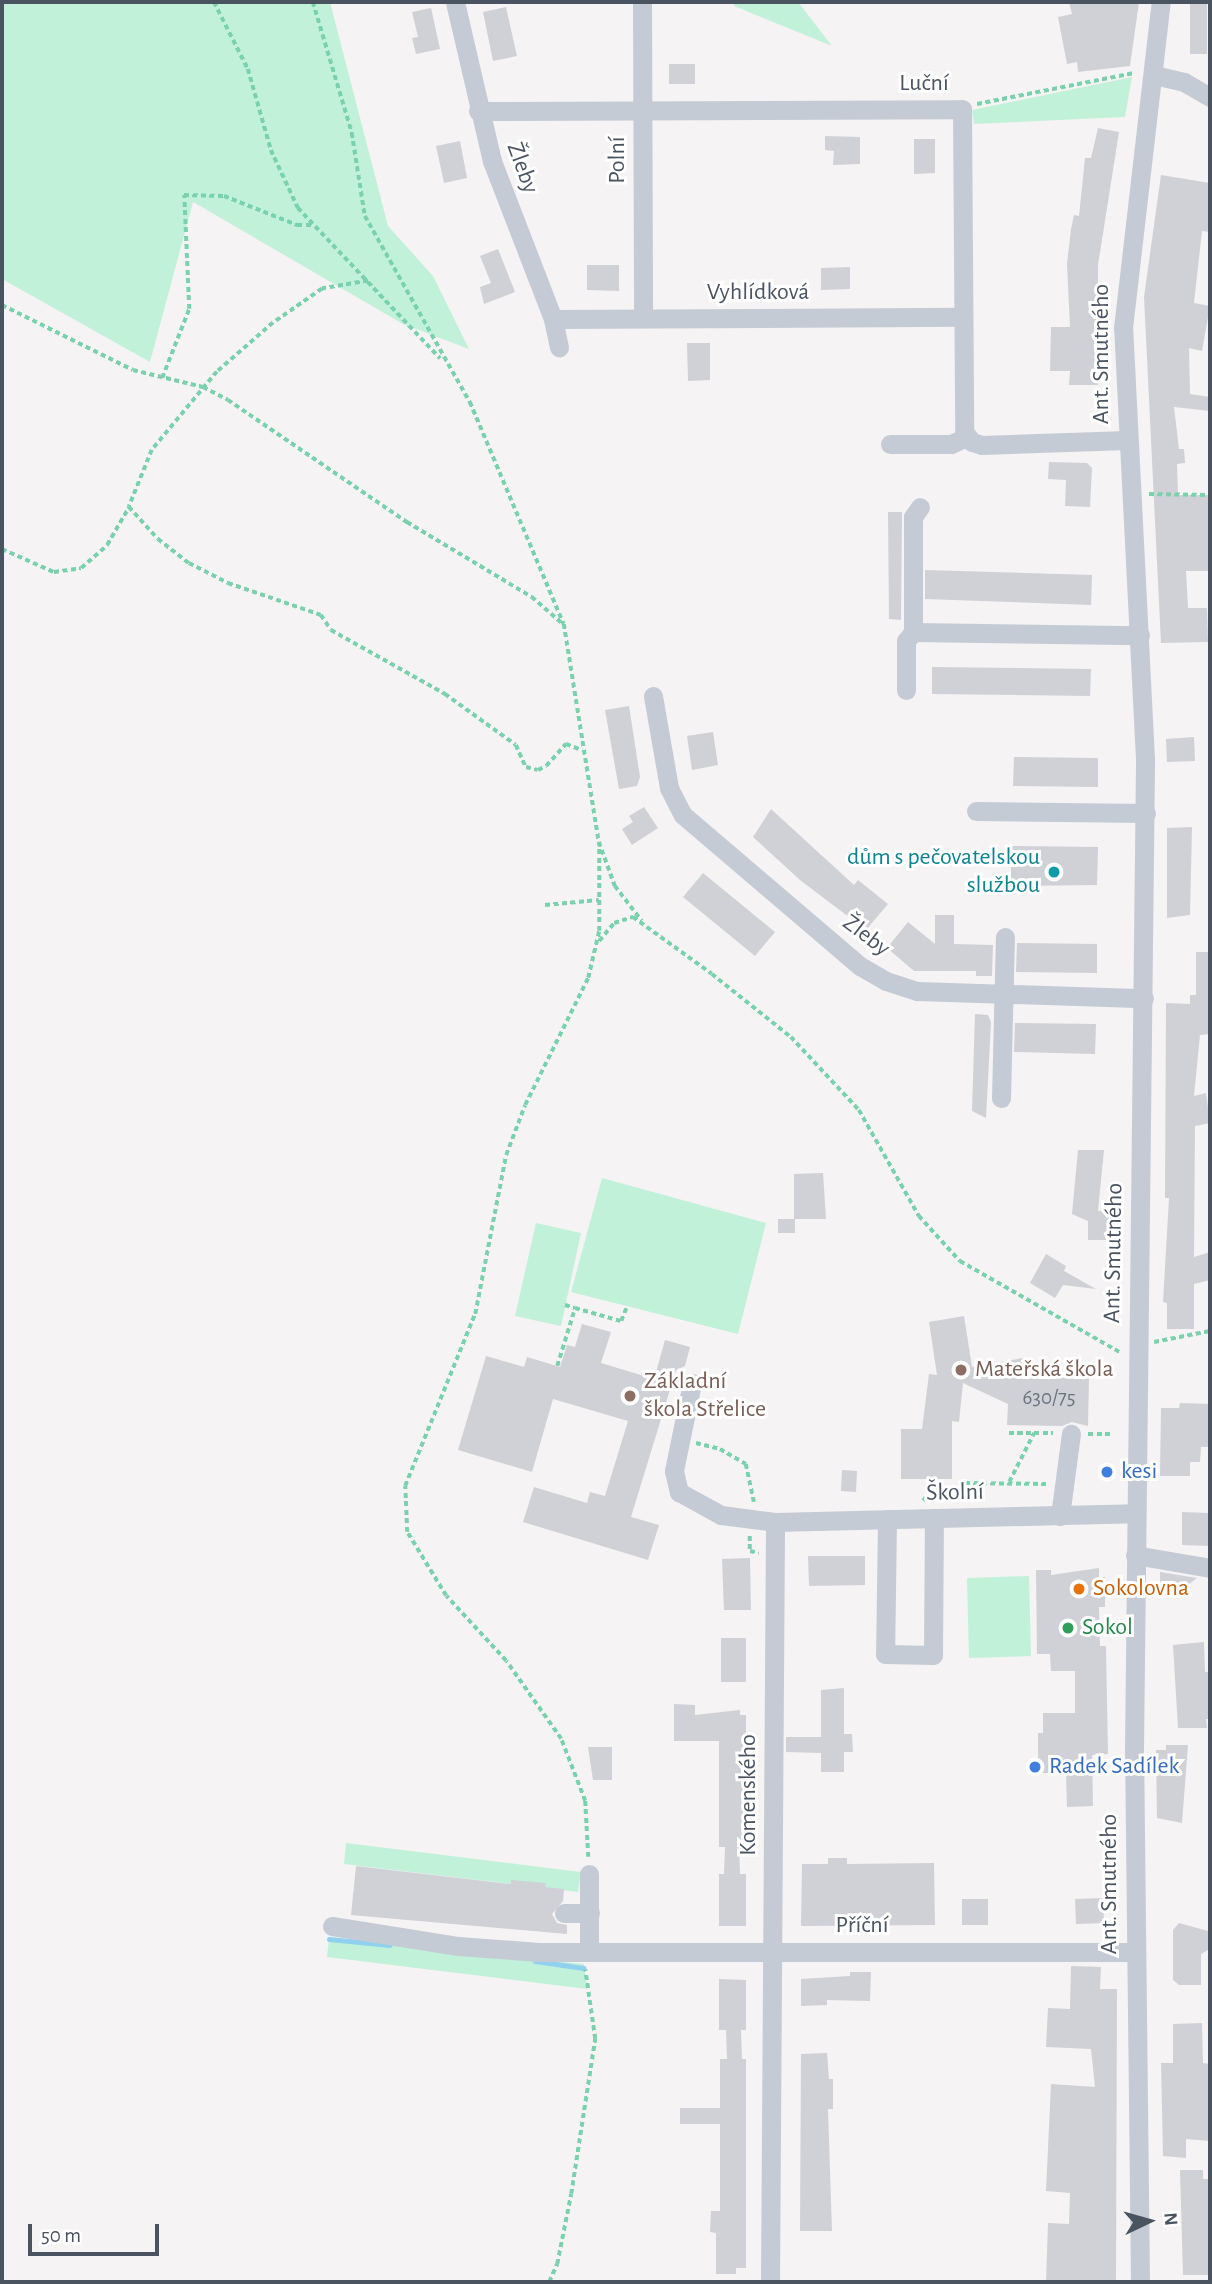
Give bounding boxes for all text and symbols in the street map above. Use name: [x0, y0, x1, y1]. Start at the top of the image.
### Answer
street label: Luční: [899, 70, 949, 98]
street label: Polní: [604, 136, 632, 184]
street label: Žleby: [500, 139, 544, 197]
street label: Vyhlídková: [707, 279, 809, 307]
street label: Ant. Smutného: [1088, 284, 1116, 424]
place label: dům s pečovatelskou službou: [847, 844, 1040, 900]
marker: dům s pečovatelskou službou: [1046, 864, 1062, 880]
street label: Žleby: [837, 909, 895, 963]
street label: Ant. Smutného: [1098, 1183, 1130, 1323]
place label: Mateřská škola: [975, 1356, 1114, 1384]
marker: Mateřská škola: [953, 1362, 969, 1378]
place label: Základní škola Střelice: [644, 1368, 766, 1424]
house number: 630/75: [1022, 1385, 1076, 1411]
marker: Základní škola Střelice: [622, 1388, 638, 1404]
place label: kesi: [1121, 1458, 1157, 1486]
marker: kesi: [1099, 1464, 1115, 1480]
street label: Školní: [926, 1478, 984, 1508]
place label: Sokolovna: [1093, 1575, 1189, 1603]
marker: Sokolovna: [1071, 1581, 1087, 1597]
place label: Sokol: [1082, 1614, 1133, 1642]
marker: Sokol: [1060, 1620, 1076, 1636]
street label: Komenského: [735, 1734, 763, 1856]
place label: Radek Sadílek: [1049, 1753, 1179, 1781]
marker: Radek Sadílek: [1027, 1759, 1043, 1775]
street label: Ant. Smutného: [1096, 1814, 1124, 1954]
street label: Příční: [836, 1912, 888, 1940]
north arrow: [1114, 2186, 1184, 2256]
scale bar: [32, 2210, 163, 2254]
text: N: [1160, 2212, 1180, 2227]
text: 50 m: [41, 2225, 81, 2246]

